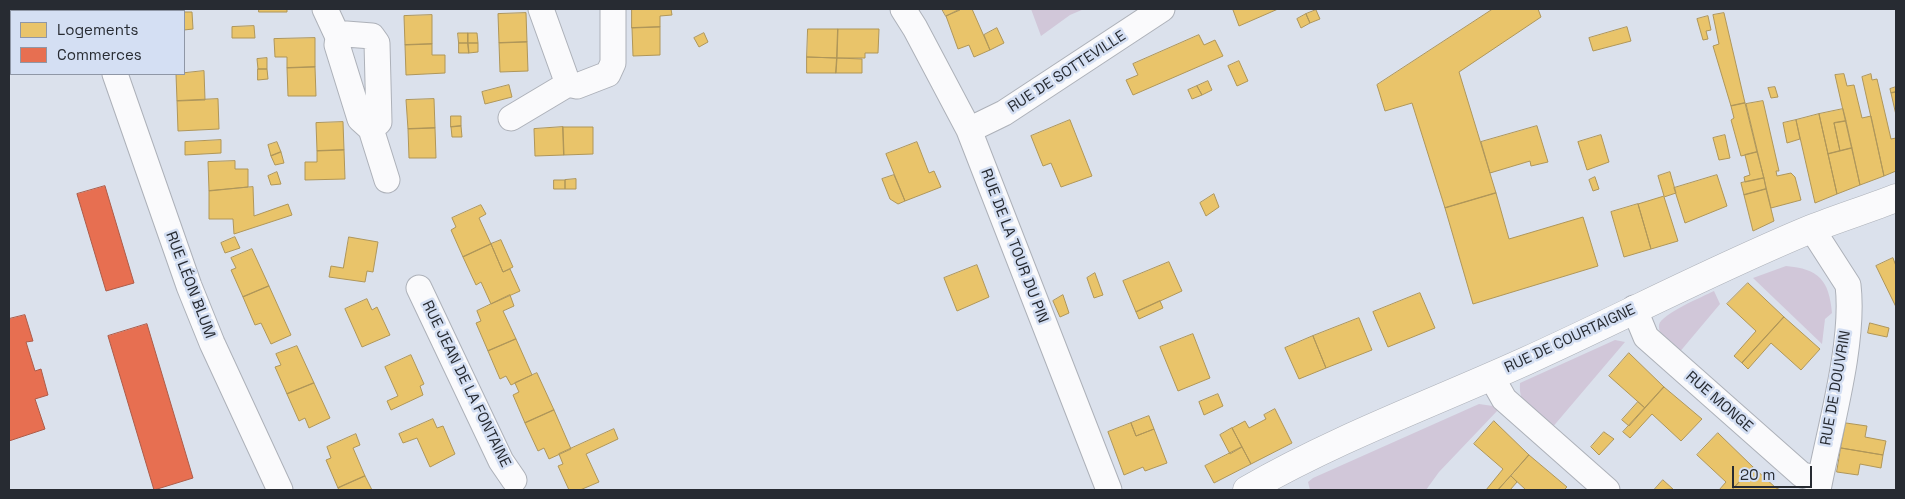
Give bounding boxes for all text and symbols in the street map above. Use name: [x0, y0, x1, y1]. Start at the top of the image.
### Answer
legend: [10, 10, 185, 75]
text: Logements: [57, 20, 139, 39]
street label: RUE DE SOTTEVILLE: [1005, 27, 1129, 117]
text: Commerces: [57, 45, 142, 64]
street label: RUE DE LA TOUR DU PIN: [976, 166, 1052, 326]
street label: RUE LÉON BLUM: [161, 229, 219, 341]
street label: RUE JEAN DE LA FONTAINE: [418, 298, 514, 470]
street label: RUE DE COURTAIGNE: [1502, 301, 1638, 377]
street label: RUE DE DOUVRIN: [1817, 329, 1855, 447]
street label: RUE MONGE: [1682, 368, 1756, 436]
scale bar: [1735, 456, 1815, 488]
text: 20 m: [1740, 465, 1775, 484]

